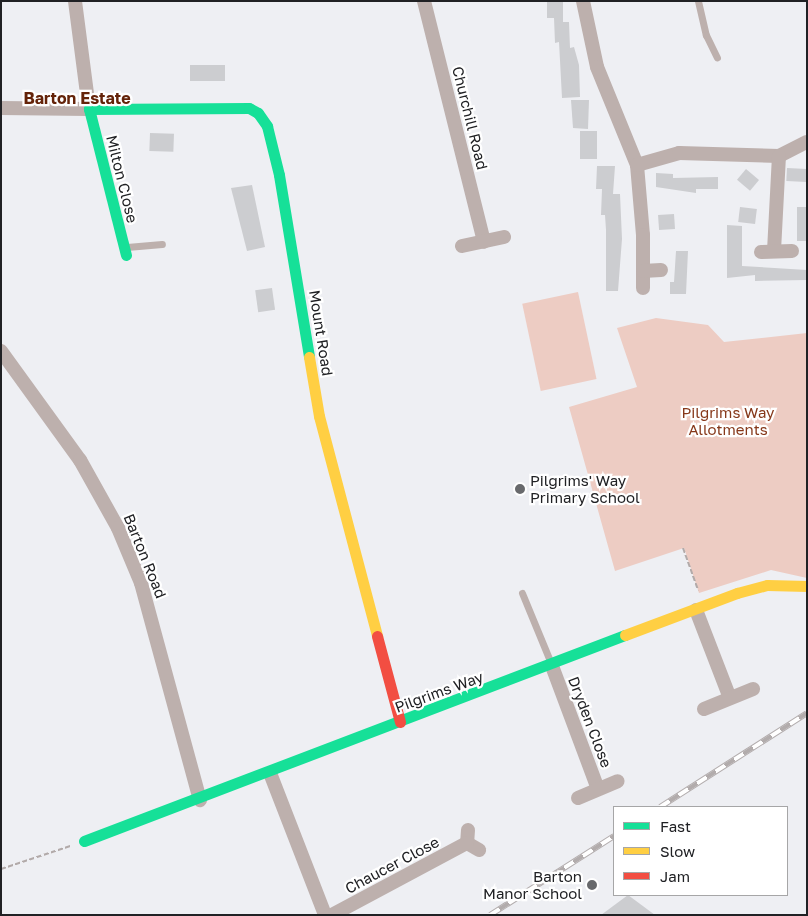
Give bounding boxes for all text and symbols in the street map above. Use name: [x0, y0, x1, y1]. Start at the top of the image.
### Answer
street label: Churchill Road: [448, 65, 492, 171]
district label: Barton Estate: [23, 88, 131, 108]
street label: Milton Close: [102, 133, 142, 225]
street label: Mount Road: [305, 289, 337, 377]
park label: Pilgrims Way Allotments: [682, 403, 774, 438]
place label: Pilgrims' Way Primary School: [530, 471, 640, 506]
marker: Pilgrims' Way Primary School: [514, 483, 526, 495]
street label: Barton Road: [120, 511, 170, 601]
street label: Pilgrims Way: [392, 668, 486, 716]
street label: Dryden Close: [564, 674, 616, 770]
legend: [613, 806, 788, 896]
text: Fast: [660, 817, 691, 835]
street label: Chaucer Close: [342, 833, 442, 897]
text: Slow: [660, 842, 695, 860]
place label: Barton Manor School: [483, 867, 582, 902]
text: Jam: [660, 867, 690, 885]
marker: Barton Manor School: [586, 879, 598, 891]

